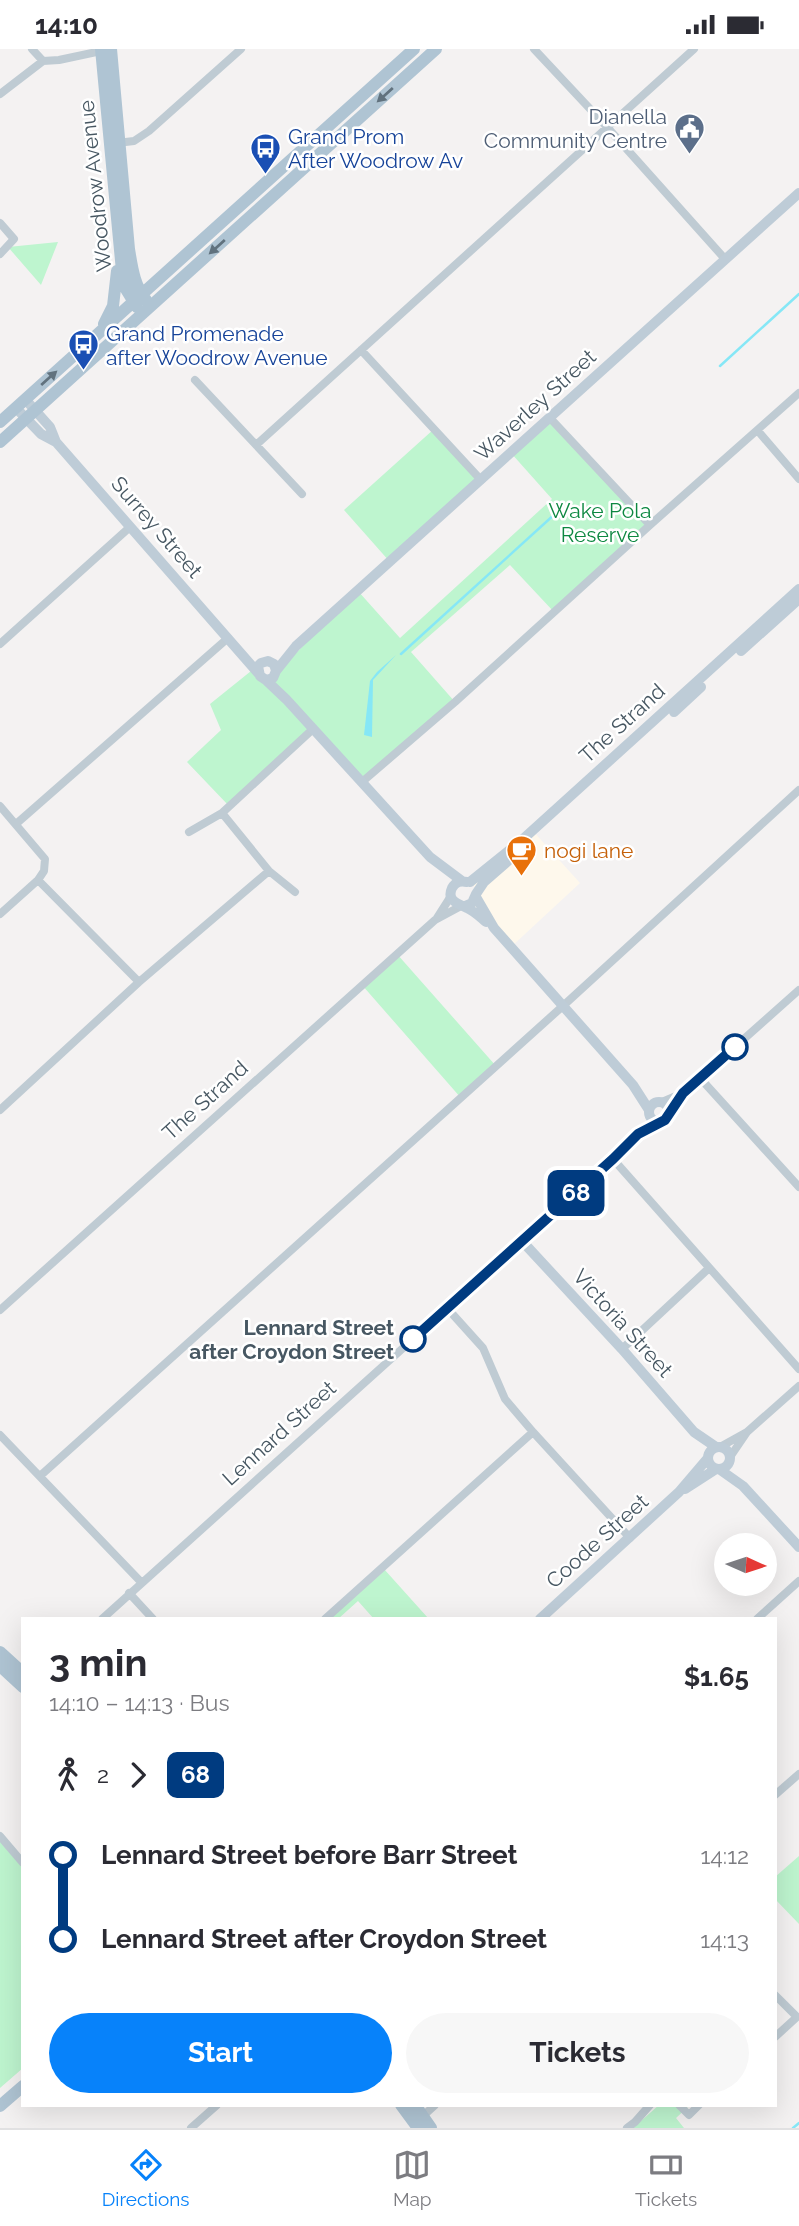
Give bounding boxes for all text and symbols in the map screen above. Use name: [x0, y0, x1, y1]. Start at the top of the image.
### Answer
text: 14:10: [35, 10, 98, 40]
one-way arrow: [377, 86, 394, 102]
street label: Woodrow Avenue: [74, 99, 116, 273]
place label: Dianella Community Centre: [484, 104, 667, 153]
public building icon: Dianella Community Centre: [673, 111, 707, 155]
place label: Grand Prom After Woodrow Av: [288, 124, 463, 173]
bus stop icon: Grand Prom After Woodrow Av: [248, 131, 282, 175]
one-way arrow: [208, 239, 226, 255]
place label: Grand Promenade after Woodrow Avenue: [106, 321, 328, 370]
bus stop icon: Grand Promenade after Woodrow Avenue: [66, 328, 100, 372]
street label: Waverley Street: [469, 344, 601, 466]
one-way arrow: [40, 370, 57, 386]
street label: Surrey Street: [106, 471, 208, 583]
park label: Wake Pola Reserve: [548, 498, 652, 547]
street label: The Strand: [574, 678, 670, 768]
cafe icon: nogi lane: [504, 833, 538, 877]
place label: nogi lane: [544, 838, 633, 863]
unlabelled marker: [722, 1034, 748, 1060]
street label: The Strand: [157, 1055, 253, 1145]
line badge: 68: [544, 1170, 608, 1216]
text: 68: [561, 1178, 591, 1207]
street label: Victoria Street: [568, 1264, 678, 1382]
place label: Lennard Street after Croydon Street: [189, 1315, 394, 1364]
marker: Lennard Street after Croydon Street: [400, 1326, 426, 1352]
street label: Lennard Street: [217, 1376, 341, 1490]
street label: Coode Street: [541, 1489, 653, 1593]
north arrow: [714, 1533, 777, 1596]
map controls: [714, 1533, 777, 1596]
text: 3 min: [49, 1640, 147, 1685]
text: $1.65: [684, 1662, 749, 1692]
text: 14:10 – 14:13 · Bus: [49, 1689, 230, 1716]
icon: walk: [49, 1756, 87, 1794]
icon: forward: [119, 1756, 157, 1794]
text: 68: [181, 1760, 210, 1789]
text: 2: [97, 1761, 109, 1788]
text: Lennard Street before Barr Street: [101, 1840, 517, 1870]
text: 14:12: [700, 1842, 749, 1869]
text: Lennard Street after Croydon Street: [101, 1924, 547, 1954]
text: 14:13: [700, 1926, 749, 1953]
button: Start: [49, 2013, 392, 2093]
button: Tickets: [406, 2013, 749, 2093]
tab: Directions: [102, 2146, 189, 2210]
tab: Map: [393, 2146, 432, 2210]
tab: Tickets: [635, 2146, 697, 2210]

